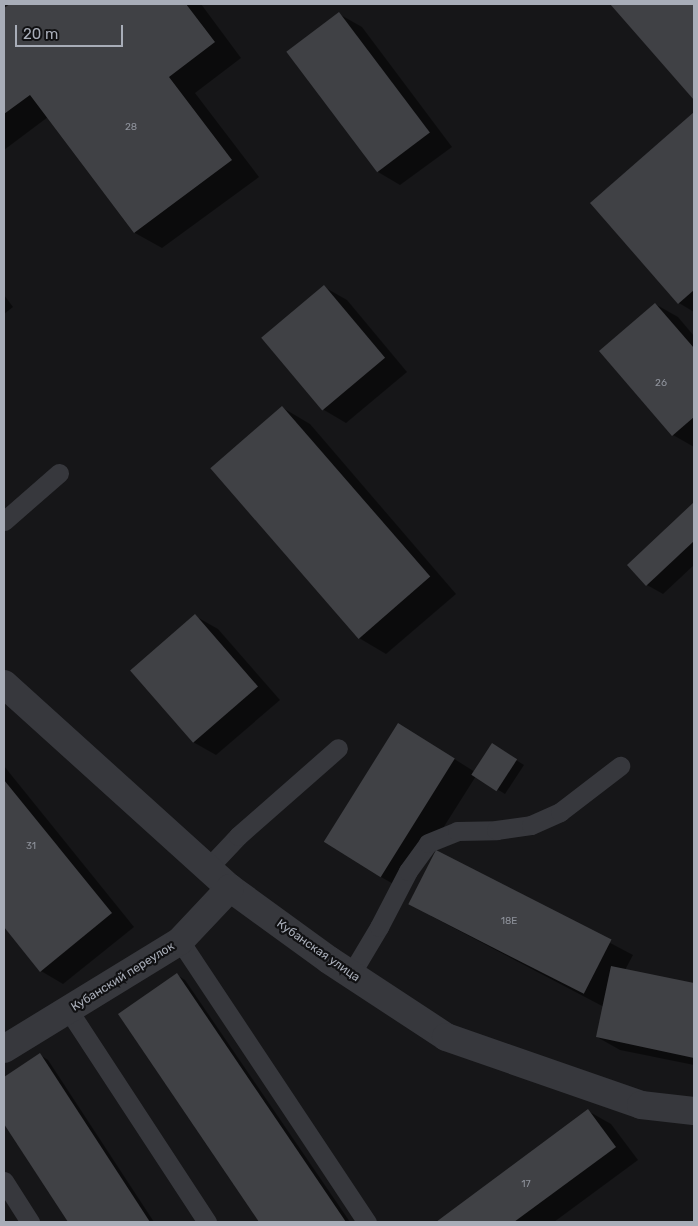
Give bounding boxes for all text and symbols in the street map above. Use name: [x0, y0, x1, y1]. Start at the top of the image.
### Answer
scale bar: [18, 15, 125, 47]
text: 20 m: [23, 25, 58, 43]
house number: 28: [125, 122, 137, 134]
house number: 26: [655, 378, 667, 390]
house number: 31: [26, 841, 36, 853]
house number: 18Е: [501, 916, 517, 928]
street label: Кубанская улица: [274, 917, 362, 985]
street label: Кубанский переулок: [69, 939, 177, 1015]
house number: 17: [521, 1179, 531, 1191]

